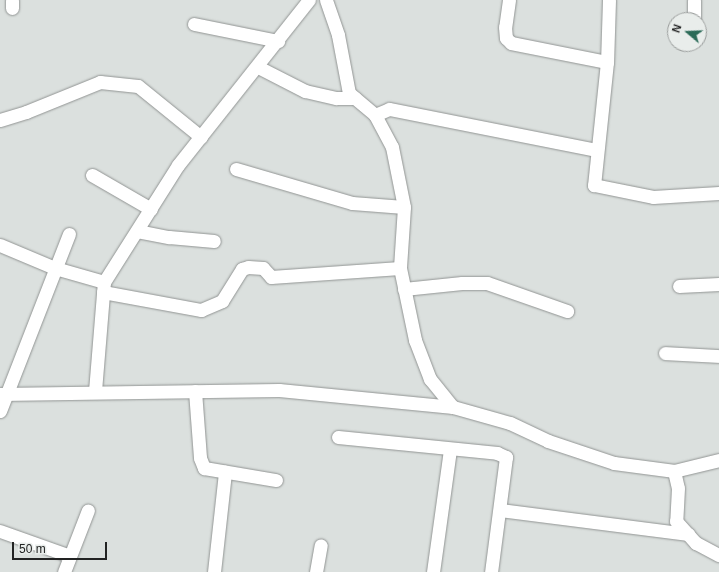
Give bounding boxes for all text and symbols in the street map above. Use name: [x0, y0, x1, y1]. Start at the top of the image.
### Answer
north arrow: [667, 12, 707, 52]
text: N: [670, 23, 684, 34]
scale bar: [14, 534, 109, 560]
text: 50 m: [19, 542, 46, 556]

